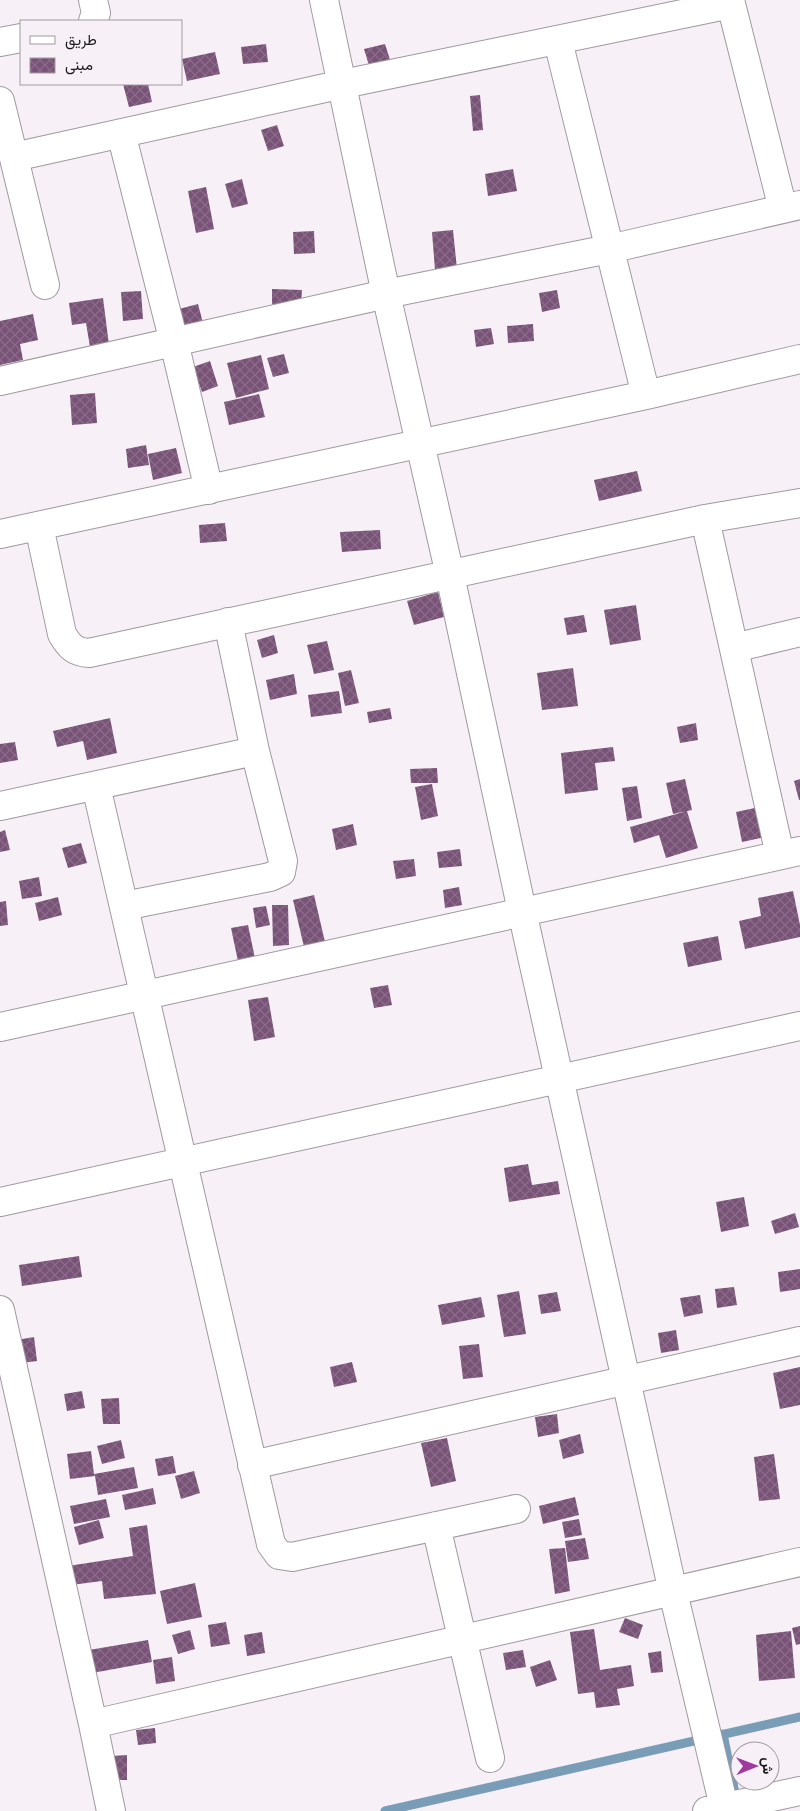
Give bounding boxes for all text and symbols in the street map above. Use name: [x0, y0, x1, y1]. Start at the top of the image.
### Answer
legend: [20, 20, 182, 85]
text: طريق: [65, 31, 97, 50]
text: مبنى: [65, 56, 93, 75]
north arrow: [730, 1741, 780, 1791]
text: ش: [759, 1757, 776, 1775]

